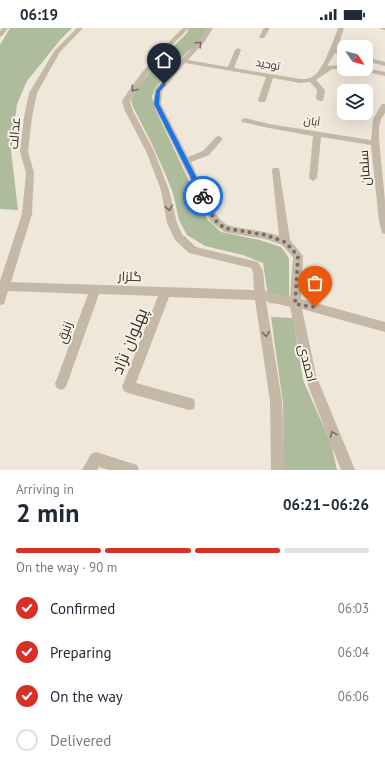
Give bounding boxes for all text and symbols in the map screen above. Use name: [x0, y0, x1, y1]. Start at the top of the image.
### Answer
text: 06:19: [20, 5, 58, 24]
north arrow: [337, 40, 373, 76]
map controls: [337, 40, 373, 120]
one-way arrow: [194, 41, 202, 49]
pin: [147, 43, 181, 84]
icon: home: [153, 49, 175, 71]
street label: توحید: [255, 55, 281, 73]
button: layers: [337, 84, 373, 120]
one-way arrow: [131, 85, 138, 92]
street label: آبان: [303, 113, 321, 129]
street label: عدالت: [5, 116, 24, 150]
street label: سلمان: [355, 149, 374, 187]
courier: [183, 176, 223, 216]
icon: bike: [192, 185, 214, 207]
one-way arrow: [164, 205, 172, 211]
pin: [298, 266, 332, 307]
street label: گلزار: [117, 268, 142, 285]
icon: bag: [304, 272, 326, 294]
street label: پهلوان نژاد: [107, 304, 153, 378]
street label: زنبق: [53, 319, 76, 346]
one-way arrow: [261, 330, 270, 337]
street label: احمدی: [295, 343, 320, 384]
one-way arrow: [329, 431, 337, 438]
text: Arriving in: [16, 481, 74, 498]
text: 06:21–06:26: [283, 495, 369, 514]
text: 2 min: [16, 496, 79, 529]
text: On the way · 90 m: [16, 559, 117, 576]
icon: check: [16, 597, 38, 619]
text: Confirmed: [50, 599, 115, 618]
text: 06:03: [338, 600, 369, 617]
icon: check: [16, 641, 38, 663]
text: Preparing: [50, 643, 112, 662]
text: 06:04: [338, 644, 369, 661]
icon: check: [16, 685, 38, 707]
text: On the way: [50, 687, 123, 706]
text: 06:06: [338, 688, 369, 705]
text: Delivered: [50, 731, 111, 750]

